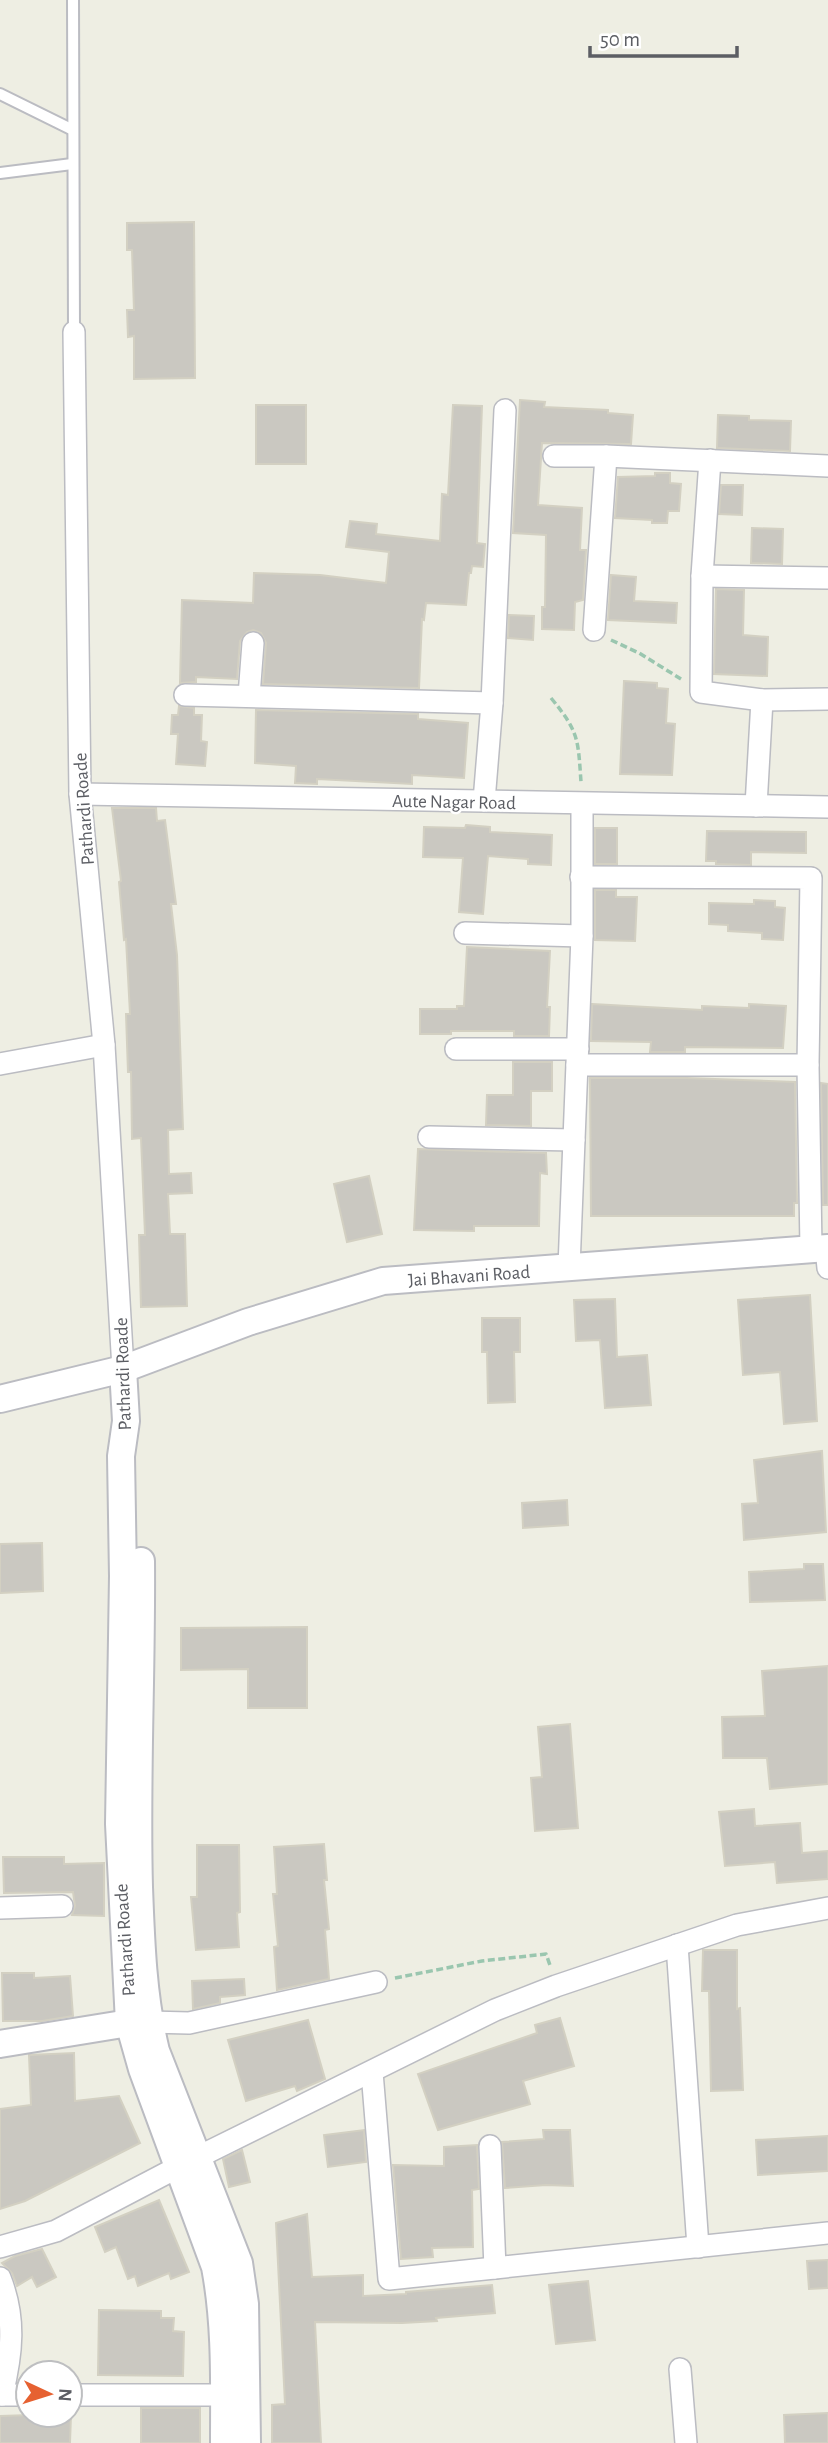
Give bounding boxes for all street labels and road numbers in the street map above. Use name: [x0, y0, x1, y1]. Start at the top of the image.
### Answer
street label: Pathardi Roade: [71, 752, 98, 866]
street label: Aute Nagar Road: [392, 792, 516, 813]
street label: Jai Bhavani Road: [407, 1263, 531, 1290]
street label: Pathardi Roade: [112, 1317, 135, 1431]
street label: Pathardi Roade: [112, 1883, 139, 1997]

